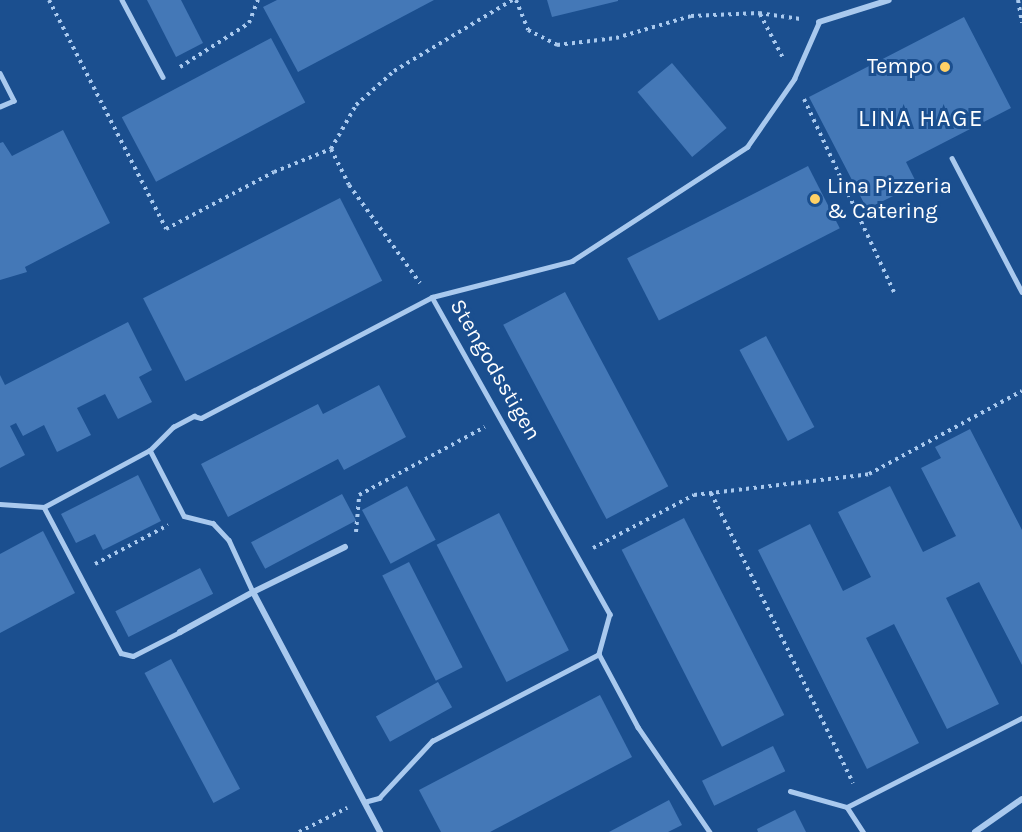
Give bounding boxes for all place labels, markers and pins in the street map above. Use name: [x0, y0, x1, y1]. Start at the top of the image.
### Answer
place label: Tempo: [867, 54, 933, 80]
marker: Tempo: [938, 60, 952, 74]
place label: Lina Pizzeria & Catering: [827, 173, 952, 224]
marker: Lina Pizzeria & Catering: [808, 192, 822, 206]

